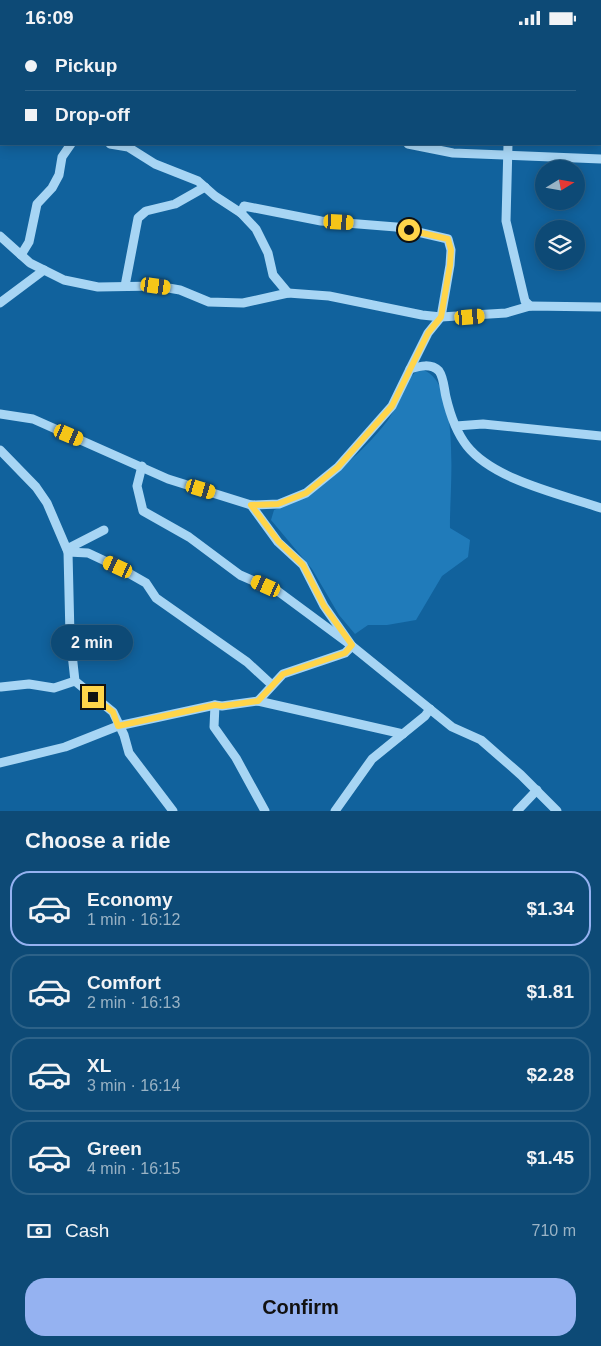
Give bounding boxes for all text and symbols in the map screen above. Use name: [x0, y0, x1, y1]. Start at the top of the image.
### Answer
text: 16:09: [25, 7, 74, 28]
text: Pickup: [55, 55, 117, 76]
text: Drop-off: [55, 104, 130, 125]
north arrow: [535, 160, 585, 210]
map controls: [535, 160, 585, 270]
car: [323, 214, 354, 230]
route start: [398, 219, 420, 241]
button: layers: [535, 220, 585, 270]
car: [140, 276, 171, 296]
car: [454, 308, 485, 326]
car: [52, 422, 85, 448]
car: [184, 477, 217, 501]
car: [101, 554, 134, 580]
car: [249, 573, 282, 599]
callout: 2 min: [52, 625, 134, 659]
text: 2 min: [71, 634, 113, 651]
route end: [82, 686, 104, 708]
text: Choose a ride: [25, 828, 170, 853]
icon: car: [27, 886, 72, 931]
text: Economy: [87, 889, 173, 910]
text: $1.34: [526, 898, 574, 919]
text: 1 min · 16:12: [87, 911, 180, 928]
icon: car: [27, 969, 72, 1014]
text: Comfort: [87, 972, 161, 993]
text: $1.81: [526, 981, 574, 1002]
text: 2 min · 16:13: [87, 994, 180, 1011]
icon: car: [27, 1052, 72, 1097]
text: XL: [87, 1055, 111, 1076]
text: $2.28: [526, 1064, 574, 1085]
text: 3 min · 16:14: [87, 1077, 180, 1094]
icon: car: [27, 1135, 72, 1180]
text: Green: [87, 1138, 142, 1159]
text: $1.45: [526, 1147, 574, 1168]
text: 4 min · 16:15: [87, 1160, 180, 1177]
icon: cash: [25, 1217, 53, 1245]
text: Cash: [65, 1220, 109, 1241]
text: 710 m: [532, 1222, 576, 1239]
button: Confirm: [25, 1278, 576, 1336]

